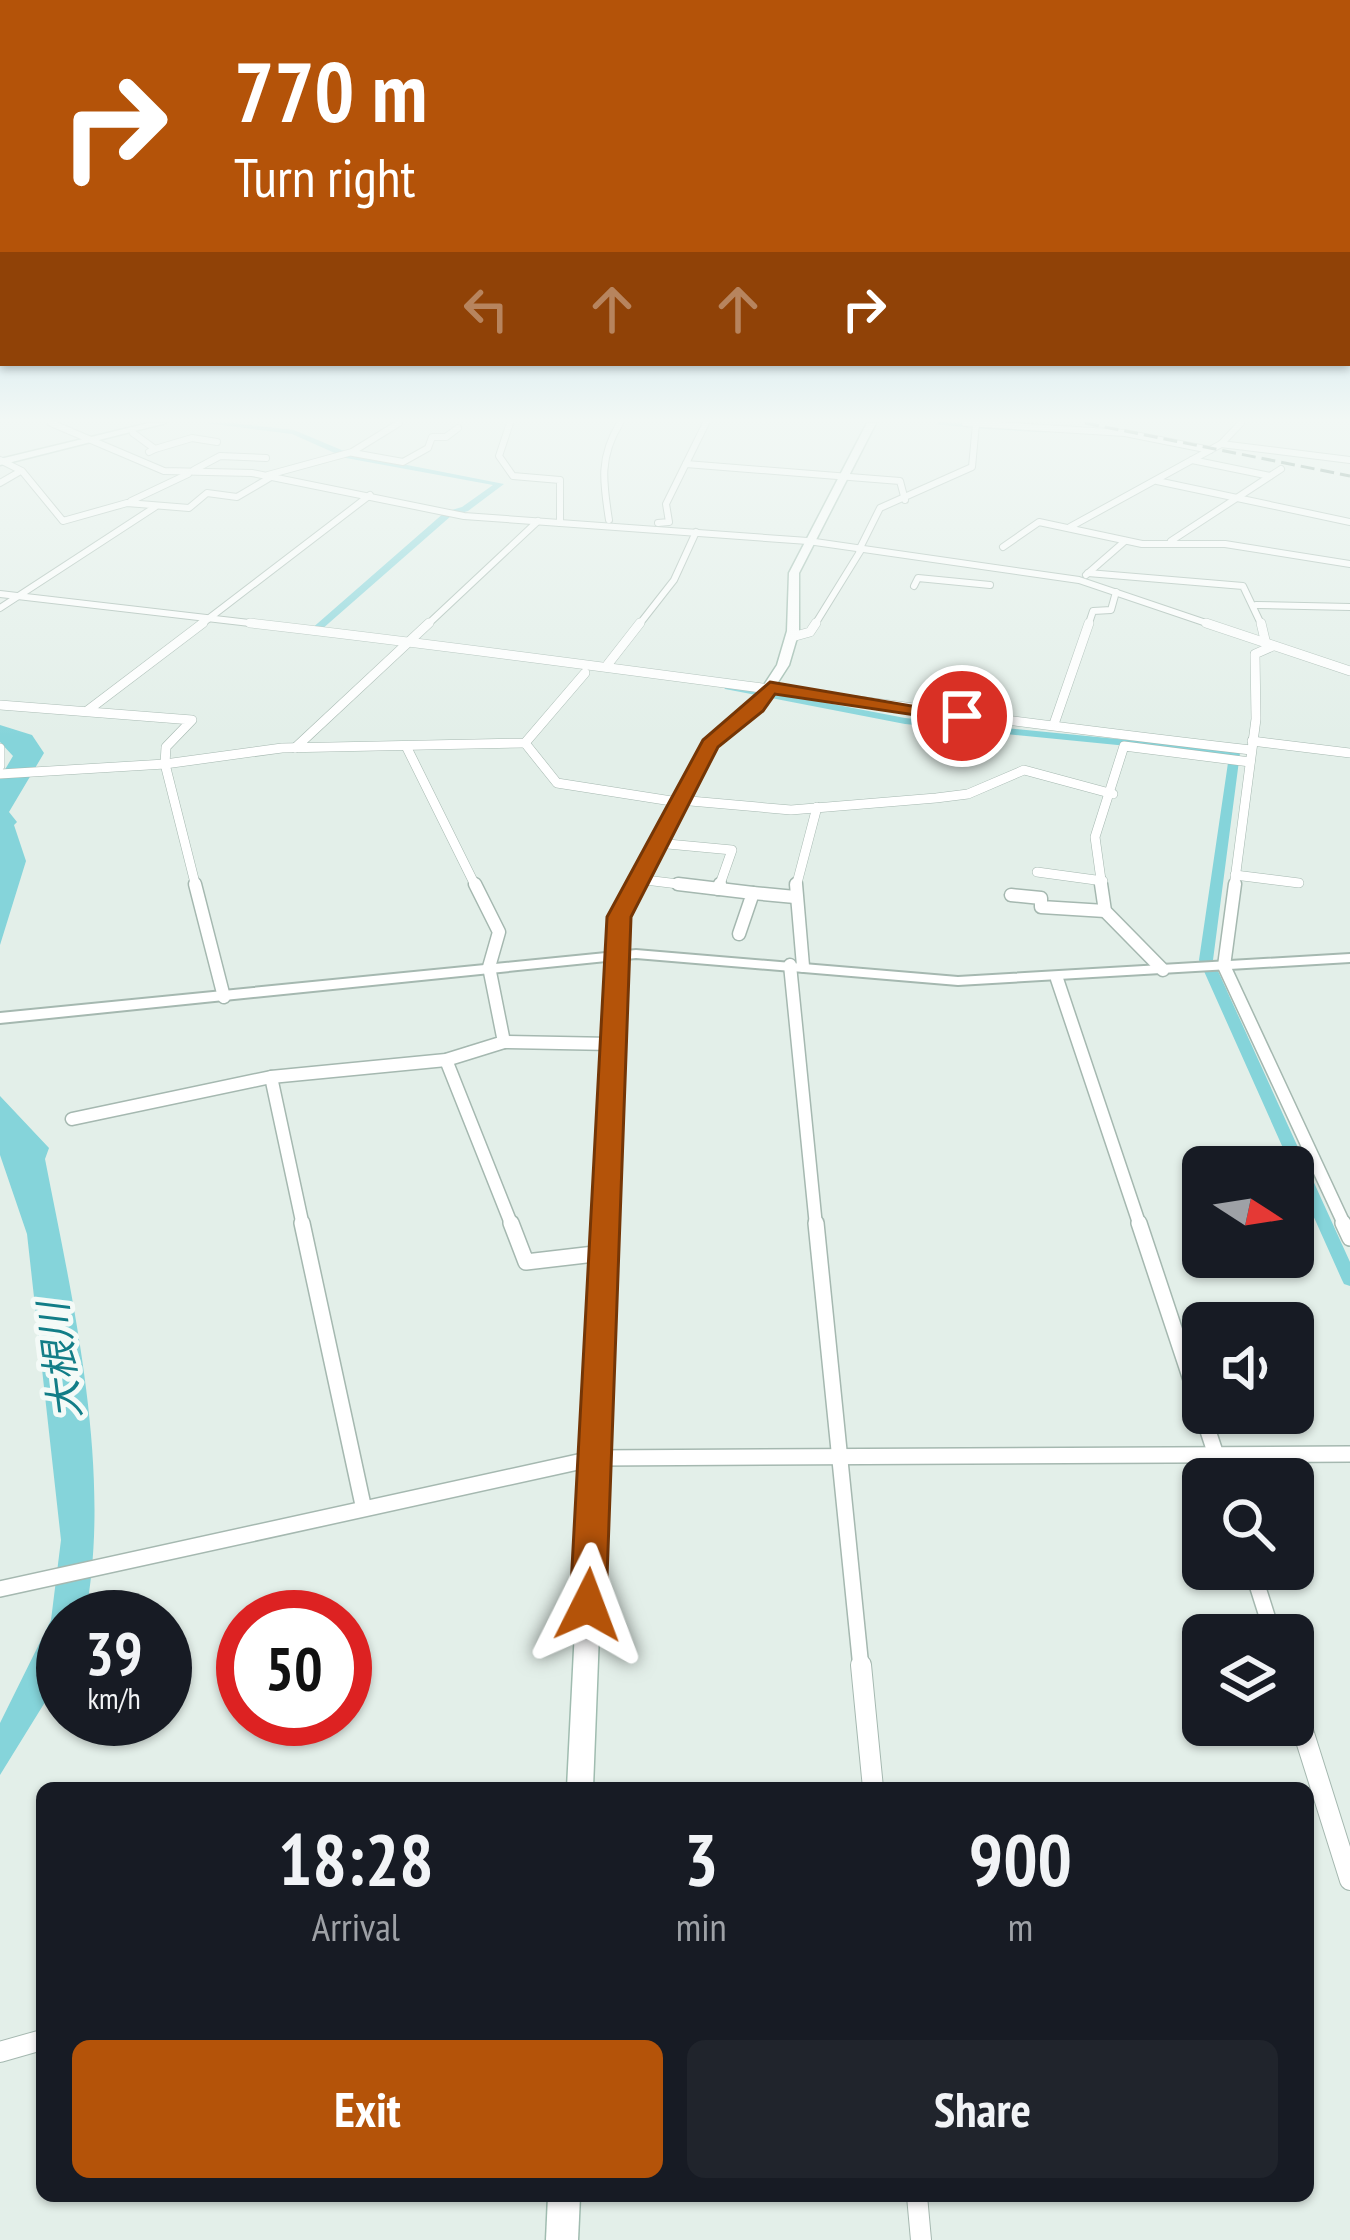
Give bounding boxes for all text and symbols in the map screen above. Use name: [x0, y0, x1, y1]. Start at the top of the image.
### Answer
text: 770 m: [234, 36, 427, 145]
icon: right: [36, 48, 192, 204]
text: Turn right: [234, 142, 415, 212]
icon: left: [453, 276, 519, 342]
icon: ahead: [579, 276, 645, 342]
icon: ahead: [705, 276, 771, 342]
icon: right: [831, 276, 897, 342]
pin: [911, 665, 1013, 767]
icon: arrive: [929, 683, 995, 749]
north arrow: [1182, 1146, 1314, 1278]
map controls: [1182, 1146, 1314, 1746]
water label: 大根川: [26, 1296, 91, 1422]
button: sound: [1182, 1302, 1314, 1434]
button: search: [1182, 1458, 1314, 1590]
position arrow: [525, 1542, 651, 1668]
speed limit sign: 50: [216, 1590, 372, 1746]
text: 39: [85, 1614, 143, 1692]
button: layers: [1182, 1614, 1314, 1746]
text: km/h: [87, 1678, 141, 1717]
text: 18:28: [278, 1812, 434, 1905]
text: 3: [684, 1812, 718, 1905]
text: 900: [969, 1812, 1072, 1905]
text: Arrival: [312, 1901, 400, 1952]
text: min: [676, 1901, 727, 1952]
text: m: [1008, 1901, 1033, 1952]
button: Exit: [72, 2040, 663, 2178]
button: Share: [687, 2040, 1278, 2178]

